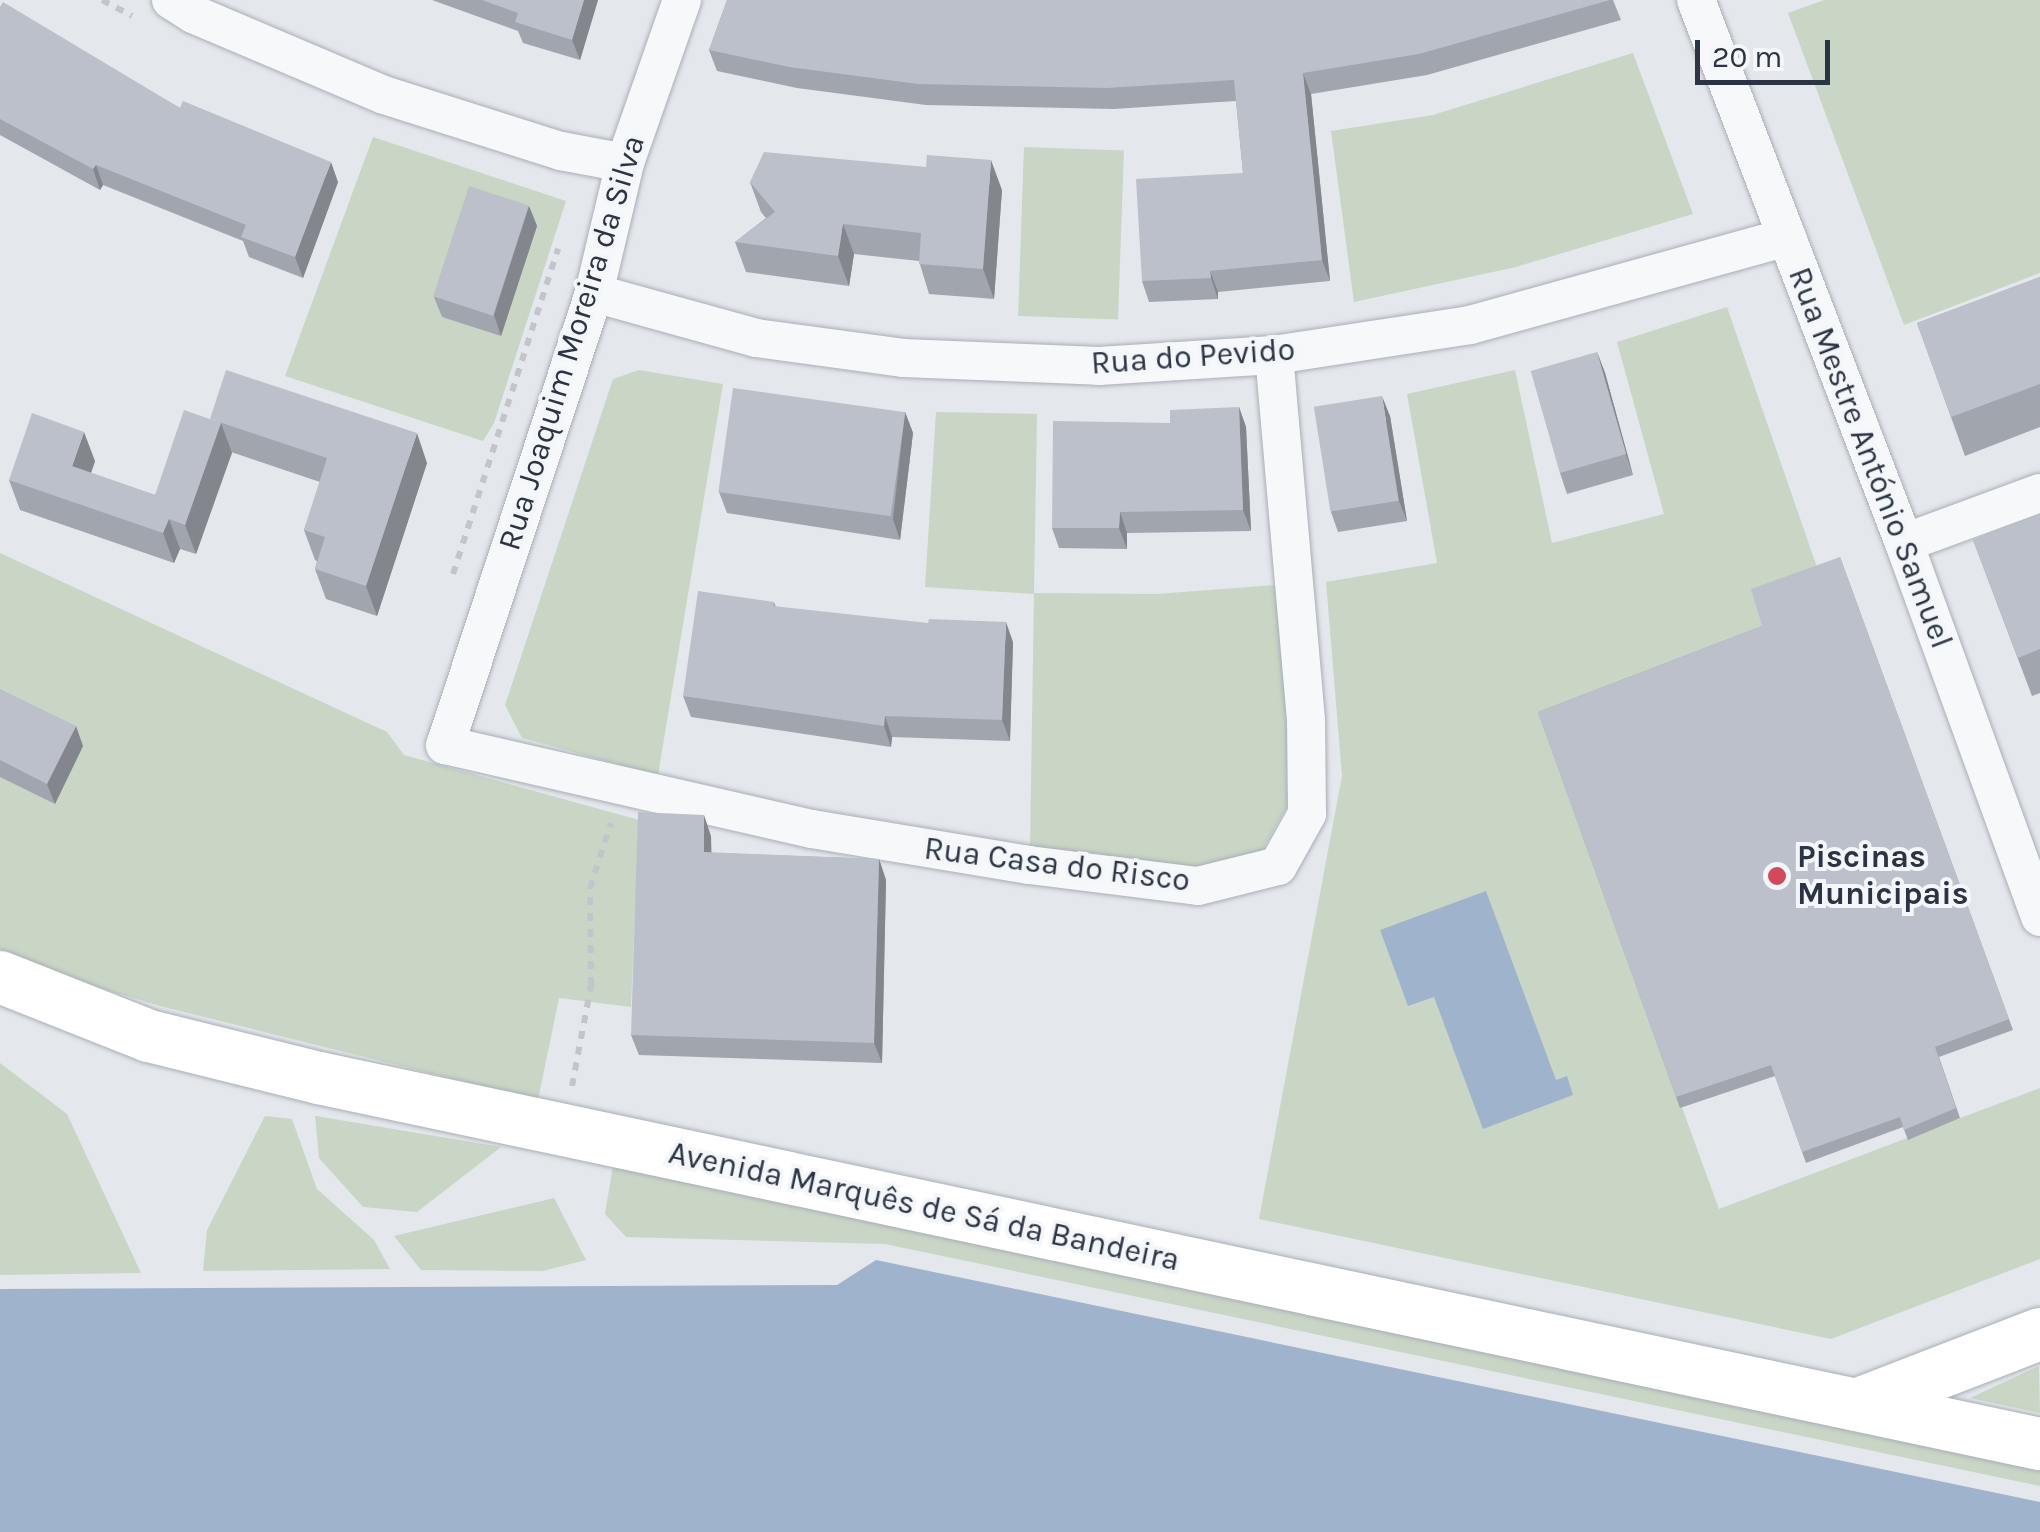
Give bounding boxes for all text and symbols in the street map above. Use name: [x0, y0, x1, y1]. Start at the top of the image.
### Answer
scale bar: [1700, 20, 1835, 82]
text: 20 m: [1712, 39, 1782, 75]
street label: Rua Joaquim Moreira da Silva: [490, 131, 654, 555]
street label: Rua Mestre António Samuel: [1780, 262, 1960, 654]
street label: Rua do Pevido: [1090, 331, 1296, 383]
street label: Rua Casa do Risco: [922, 830, 1192, 900]
place label: Piscinas Municipais: [1797, 839, 1969, 914]
marker: Piscinas Municipais: [1766, 865, 1788, 887]
street label: Avenida Marquês de Sá da Bandeira: [665, 1134, 1183, 1280]

